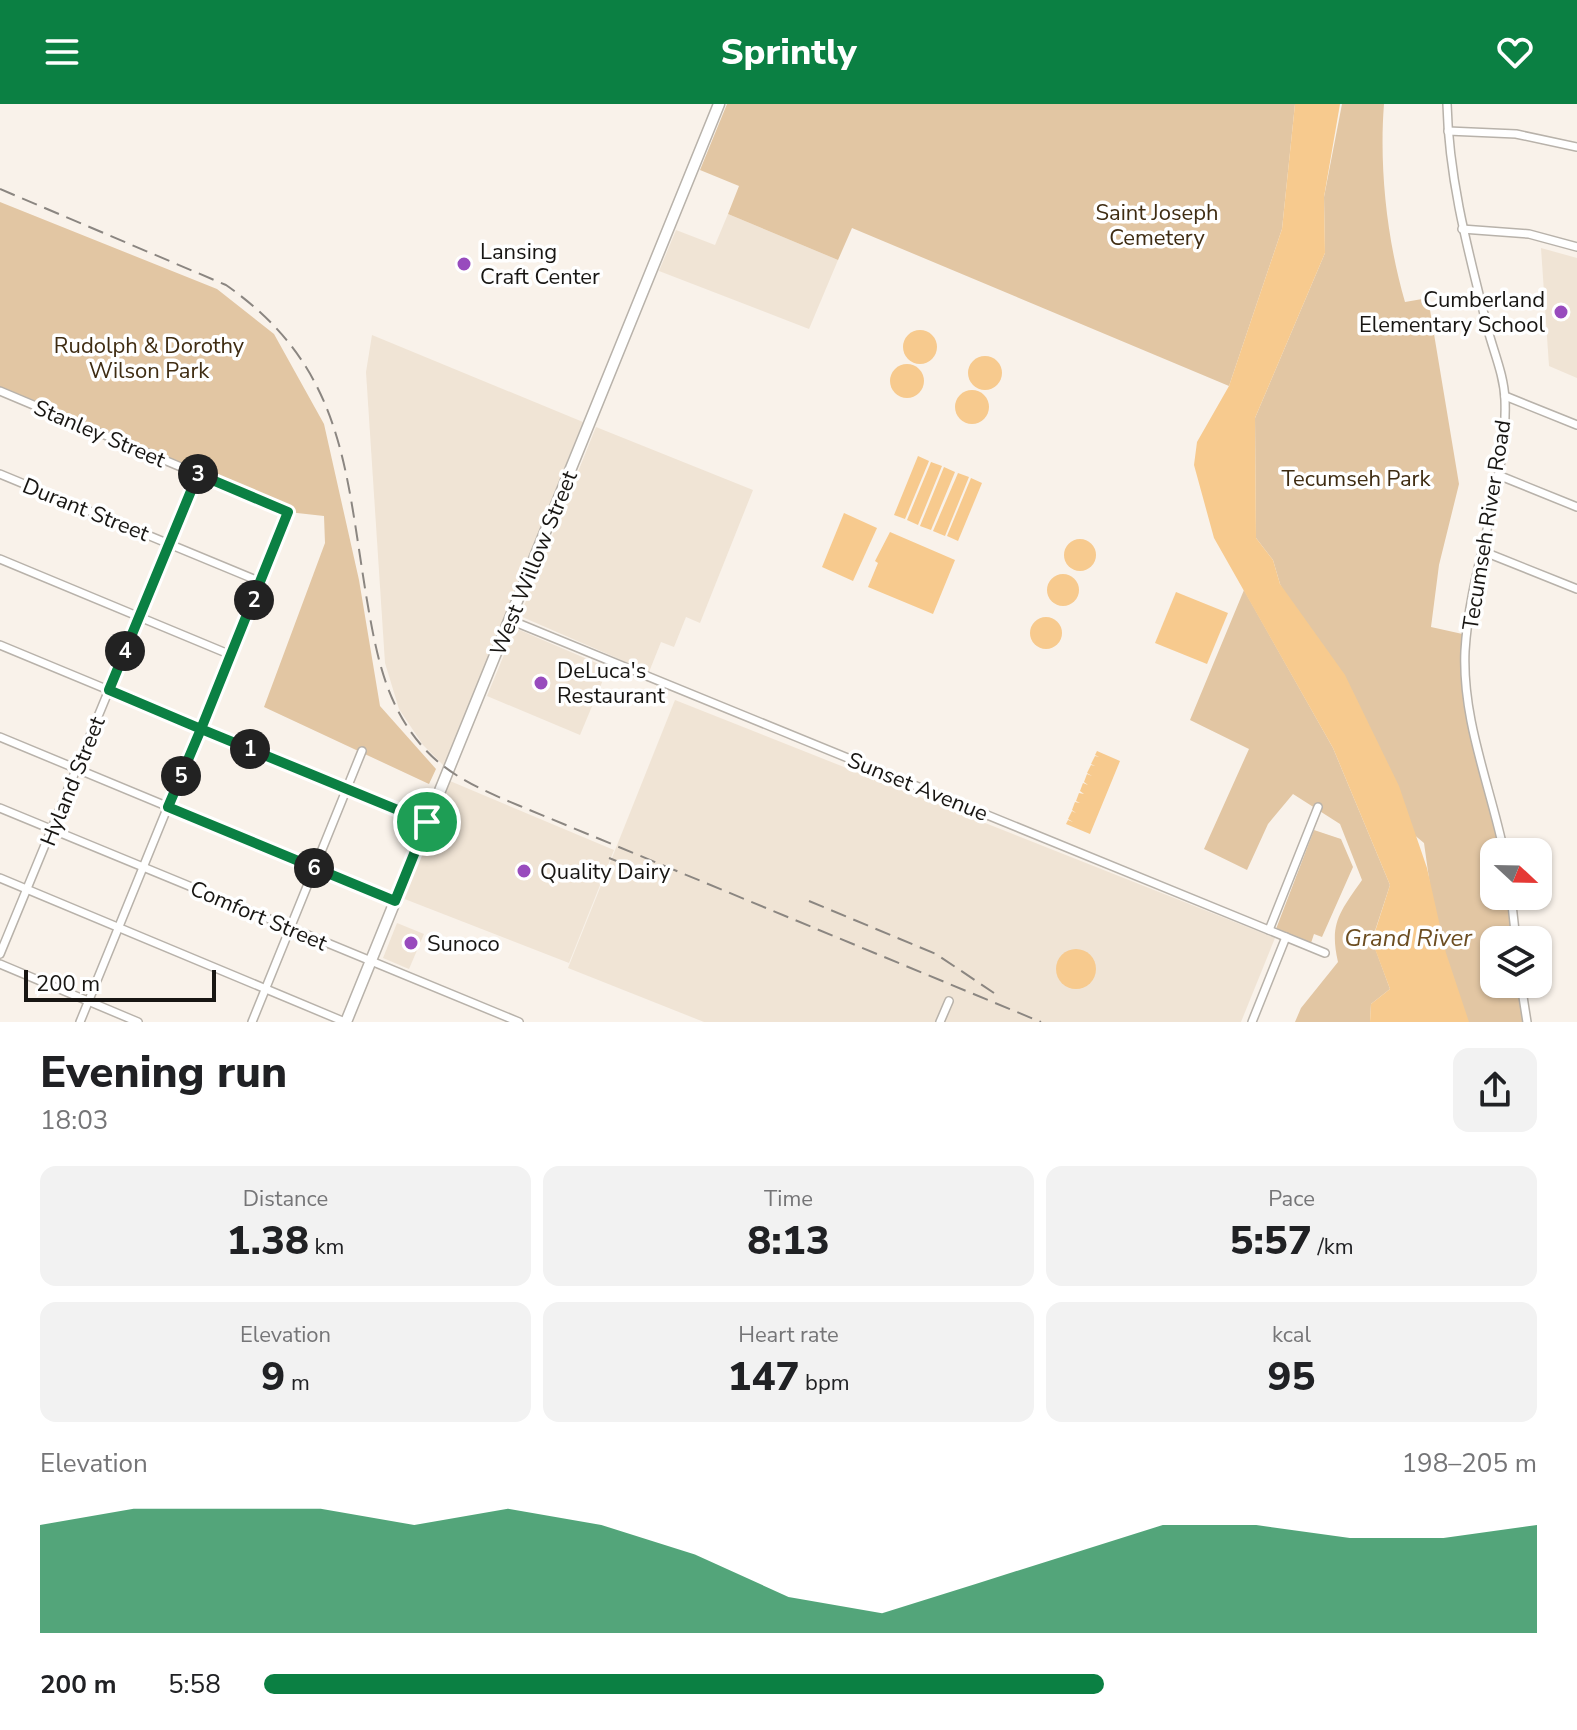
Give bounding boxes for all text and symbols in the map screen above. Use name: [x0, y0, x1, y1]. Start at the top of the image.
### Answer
text: Sprintly: [720, 28, 857, 77]
icon: menu: [40, 30, 84, 74]
icon: heart: [1493, 30, 1537, 74]
park label: Saint Joseph Cemetery: [1095, 198, 1219, 253]
place label: Lansing Craft Center: [480, 237, 600, 292]
marker: Lansing Craft Center: [455, 255, 473, 273]
place label: Cumberland Elementary School: [1359, 285, 1545, 340]
marker: Cumberland Elementary School: [1552, 303, 1570, 321]
park label: Rudolph & Dorothy Wilson Park: [54, 331, 245, 386]
street label: Stanley Street: [29, 393, 170, 475]
street label: Tecumseh River Road: [1456, 418, 1518, 632]
pin: 3: [178, 454, 218, 494]
text: 3: [191, 459, 205, 489]
park label: Tecumseh Park: [1282, 464, 1431, 494]
street label: West Willow Street: [483, 466, 585, 660]
street label: Durant Street: [18, 471, 154, 549]
pin: 2: [234, 580, 274, 620]
text: 2: [247, 585, 261, 615]
pin: 4: [105, 631, 145, 671]
text: 4: [118, 636, 132, 666]
place label: DeLuca's Restaurant: [557, 656, 665, 711]
marker: DeLuca's Restaurant: [532, 674, 550, 692]
street label: Hyland Street: [33, 712, 113, 851]
pin: 1: [230, 729, 270, 769]
text: 1: [243, 734, 257, 764]
street label: Sunset Avenue: [843, 745, 992, 829]
pin: 5: [161, 756, 201, 796]
text: 5: [174, 761, 188, 791]
pin: [393, 788, 461, 856]
icon: arrive: [405, 800, 449, 844]
north arrow: [1480, 838, 1552, 910]
map controls: [1480, 838, 1552, 998]
pin: 6: [294, 848, 334, 888]
text: 6: [307, 853, 321, 883]
place label: Quality Dairy: [540, 857, 671, 887]
marker: Quality Dairy: [515, 862, 533, 880]
street label: Comfort Street: [185, 874, 332, 958]
water label: Grand River: [1344, 922, 1473, 954]
button: layers: [1480, 926, 1552, 998]
place label: Sunoco: [427, 929, 500, 959]
marker: Sunoco: [402, 934, 420, 952]
scale bar: [24, 966, 216, 1002]
text: 200 m: [36, 969, 100, 999]
text: Evening run: [40, 1043, 287, 1103]
button: share: [1453, 1048, 1537, 1132]
text: 18:03: [40, 1103, 108, 1138]
text: Distance: [243, 1184, 328, 1214]
text: Time: [764, 1184, 813, 1214]
text: Pace: [1268, 1184, 1315, 1214]
text: 1.38: [227, 1214, 309, 1268]
text: 8:13: [747, 1214, 830, 1268]
text: 5:57: [1229, 1214, 1312, 1268]
text: km: [309, 1232, 344, 1262]
text: /km: [1312, 1232, 1354, 1262]
text: Elevation: [240, 1320, 331, 1350]
text: Heart rate: [738, 1320, 839, 1350]
text: kcal: [1272, 1320, 1311, 1350]
text: 9: [261, 1350, 285, 1404]
text: 147: [727, 1350, 799, 1404]
text: 95: [1268, 1350, 1316, 1404]
text: m: [285, 1368, 310, 1398]
text: bpm: [799, 1368, 850, 1398]
text: Elevation: [40, 1446, 148, 1481]
text: 198–205 m: [1401, 1446, 1537, 1481]
text: 200 m: [40, 1667, 117, 1702]
text: 5:58: [168, 1667, 221, 1702]

